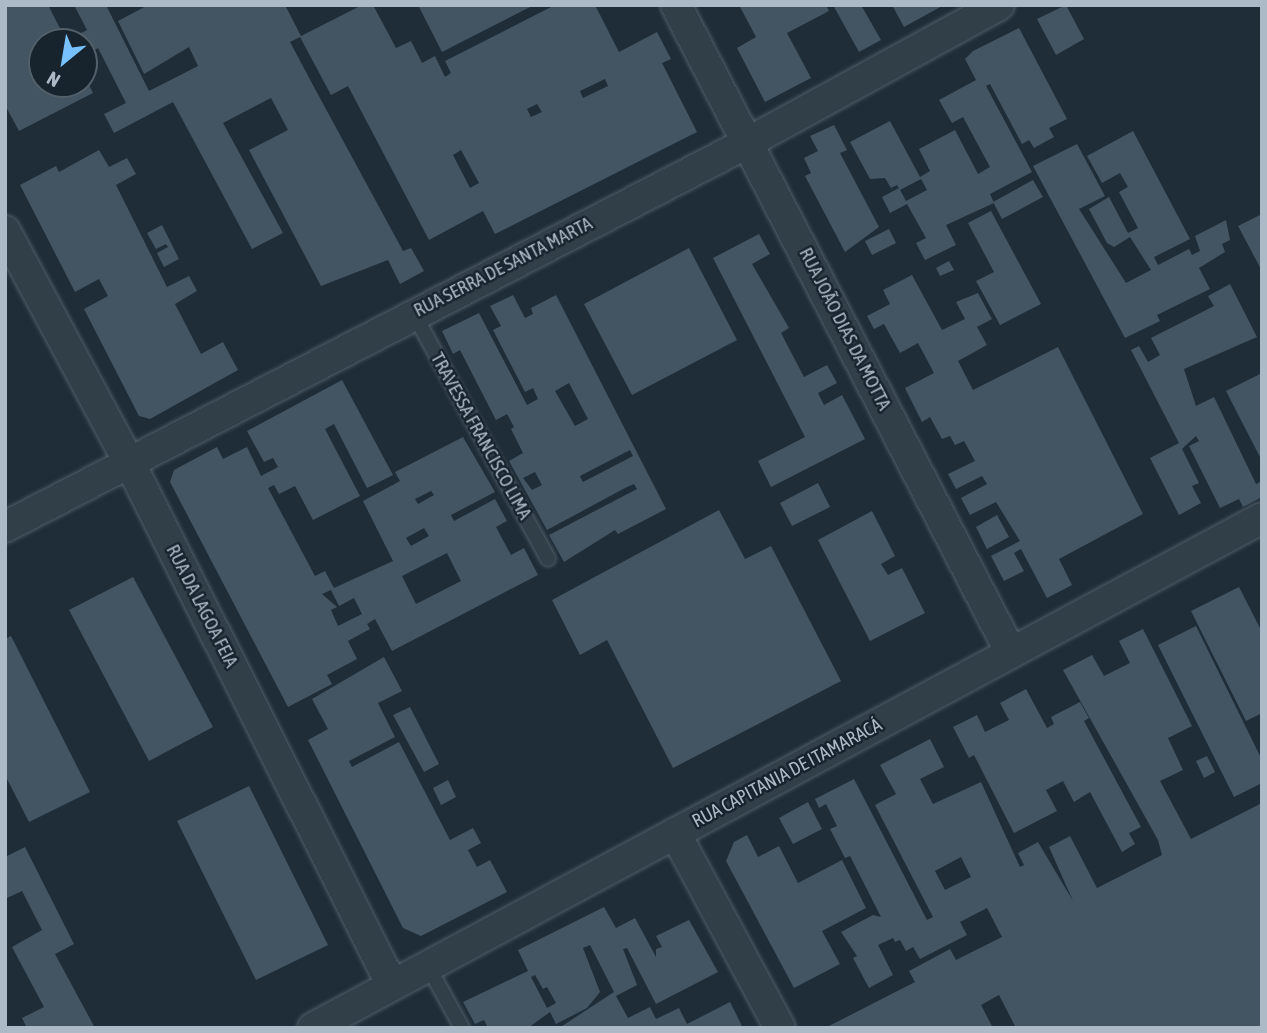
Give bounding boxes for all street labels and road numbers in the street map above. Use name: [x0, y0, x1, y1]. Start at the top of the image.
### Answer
street label: RUA SERRA DE SANTA MARTA: [410, 212, 596, 322]
street label: RUA JOÃO DIAS DA MOTTA: [794, 244, 896, 414]
street label: TRAVESSA FRANCISCO LIMA: [426, 349, 536, 523]
street label: RUA DA LAGOA FEIA: [161, 541, 243, 671]
street label: RUA CAPITANIA DE ITAMARACÁ: [688, 713, 886, 833]

